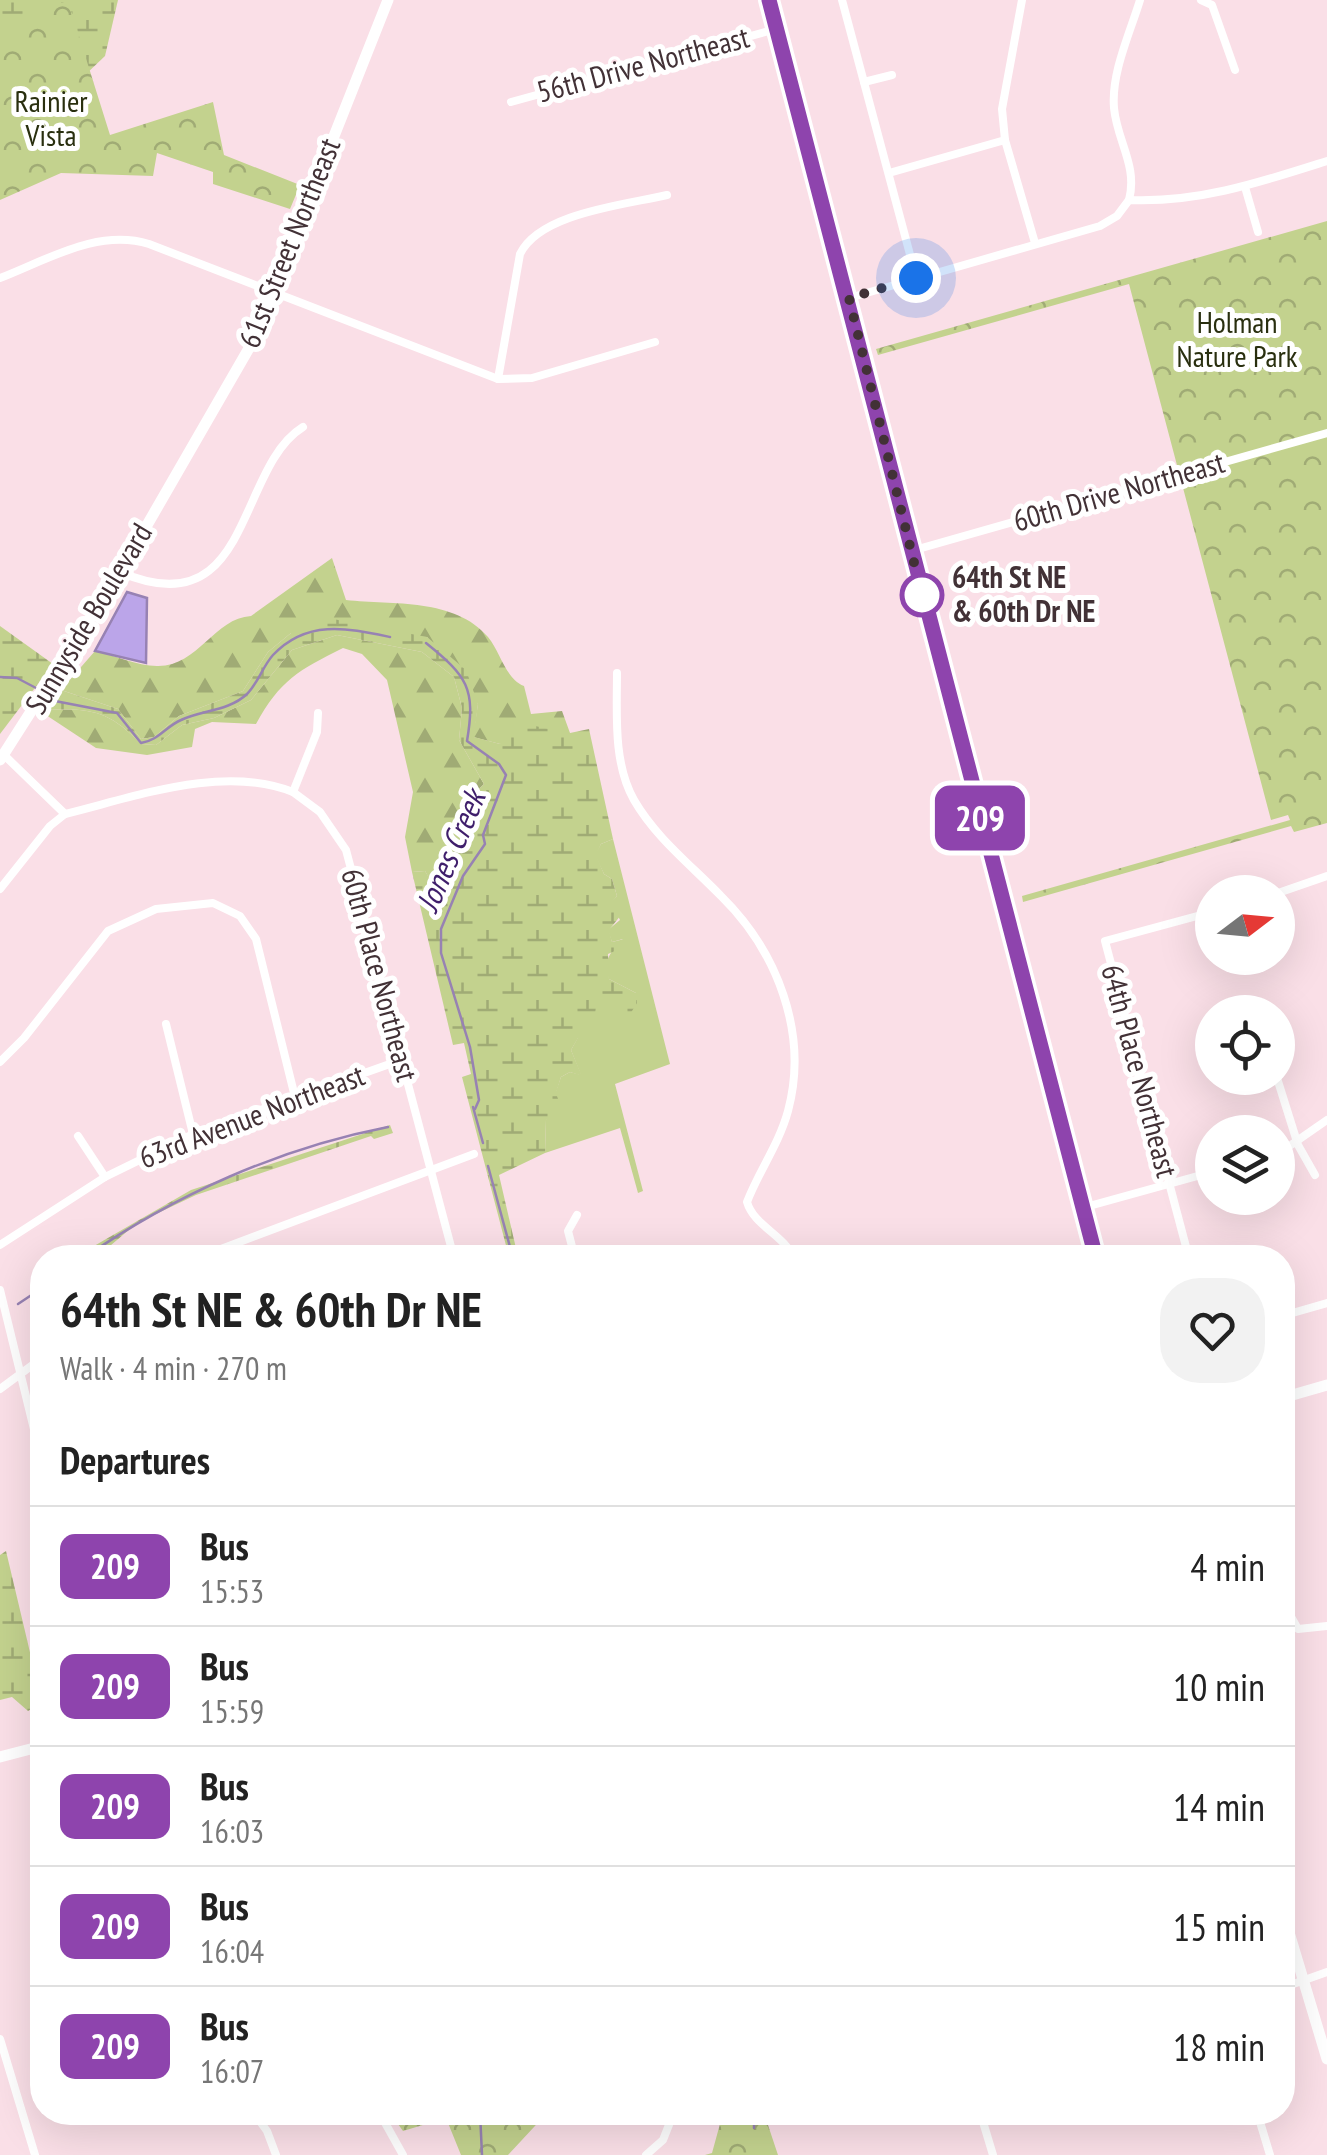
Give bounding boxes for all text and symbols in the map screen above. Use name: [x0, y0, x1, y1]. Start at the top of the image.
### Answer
street label: 56th Drive Northeast: [532, 16, 754, 111]
park label: Rainier Vista: [14, 81, 88, 154]
street label: 61st Street Northeast: [229, 131, 349, 353]
your location: [891, 253, 941, 303]
park label: Holman Nature Park: [1177, 302, 1298, 375]
street label: 60th Drive Northeast: [1008, 442, 1229, 539]
street label: Sunnyside Boulevard: [15, 516, 160, 721]
place label: 64th St NE & 60th Dr NE: [952, 557, 1095, 630]
marker: 64th St NE & 60th Dr NE: [901, 574, 943, 616]
water label: Jones Creek: [405, 780, 496, 919]
line badge: 209: [922, 786, 1038, 850]
text: 209: [955, 795, 1005, 841]
street label: 60th Place Northeast: [333, 864, 428, 1086]
north arrow: [1195, 875, 1295, 975]
map controls: [1195, 875, 1295, 1215]
street label: 64th Place Northeast: [1093, 960, 1188, 1182]
button: locate: [1195, 995, 1295, 1095]
street label: 63rd Avenue Northeast: [133, 1054, 370, 1176]
button: layers: [1195, 1115, 1295, 1215]
text: 64th St NE & 60th Dr NE: [60, 1278, 482, 1340]
button: heart: [1160, 1278, 1265, 1383]
text: Walk · 4 min · 270 m: [60, 1347, 287, 1389]
text: Departures: [60, 1435, 210, 1484]
text: Bus: [200, 1521, 249, 1570]
text: 4 min: [1190, 1542, 1265, 1591]
text: 209: [90, 1543, 140, 1589]
text: 15:53: [200, 1570, 264, 1612]
text: Bus: [200, 1641, 249, 1690]
text: 10 min: [1173, 1662, 1265, 1711]
text: 209: [90, 1663, 140, 1709]
text: 15:59: [200, 1690, 264, 1732]
text: Bus: [200, 1761, 249, 1810]
text: 14 min: [1173, 1782, 1265, 1831]
text: 209: [90, 1783, 140, 1829]
text: 16:03: [200, 1810, 264, 1852]
text: Bus: [200, 1881, 249, 1930]
text: 15 min: [1173, 1902, 1265, 1951]
text: 209: [90, 1903, 140, 1949]
text: 16:04: [200, 1930, 264, 1972]
text: Bus: [200, 2001, 249, 2050]
text: 18 min: [1173, 2022, 1265, 2071]
text: 209: [90, 2023, 140, 2069]
text: 16:07: [200, 2050, 264, 2092]

